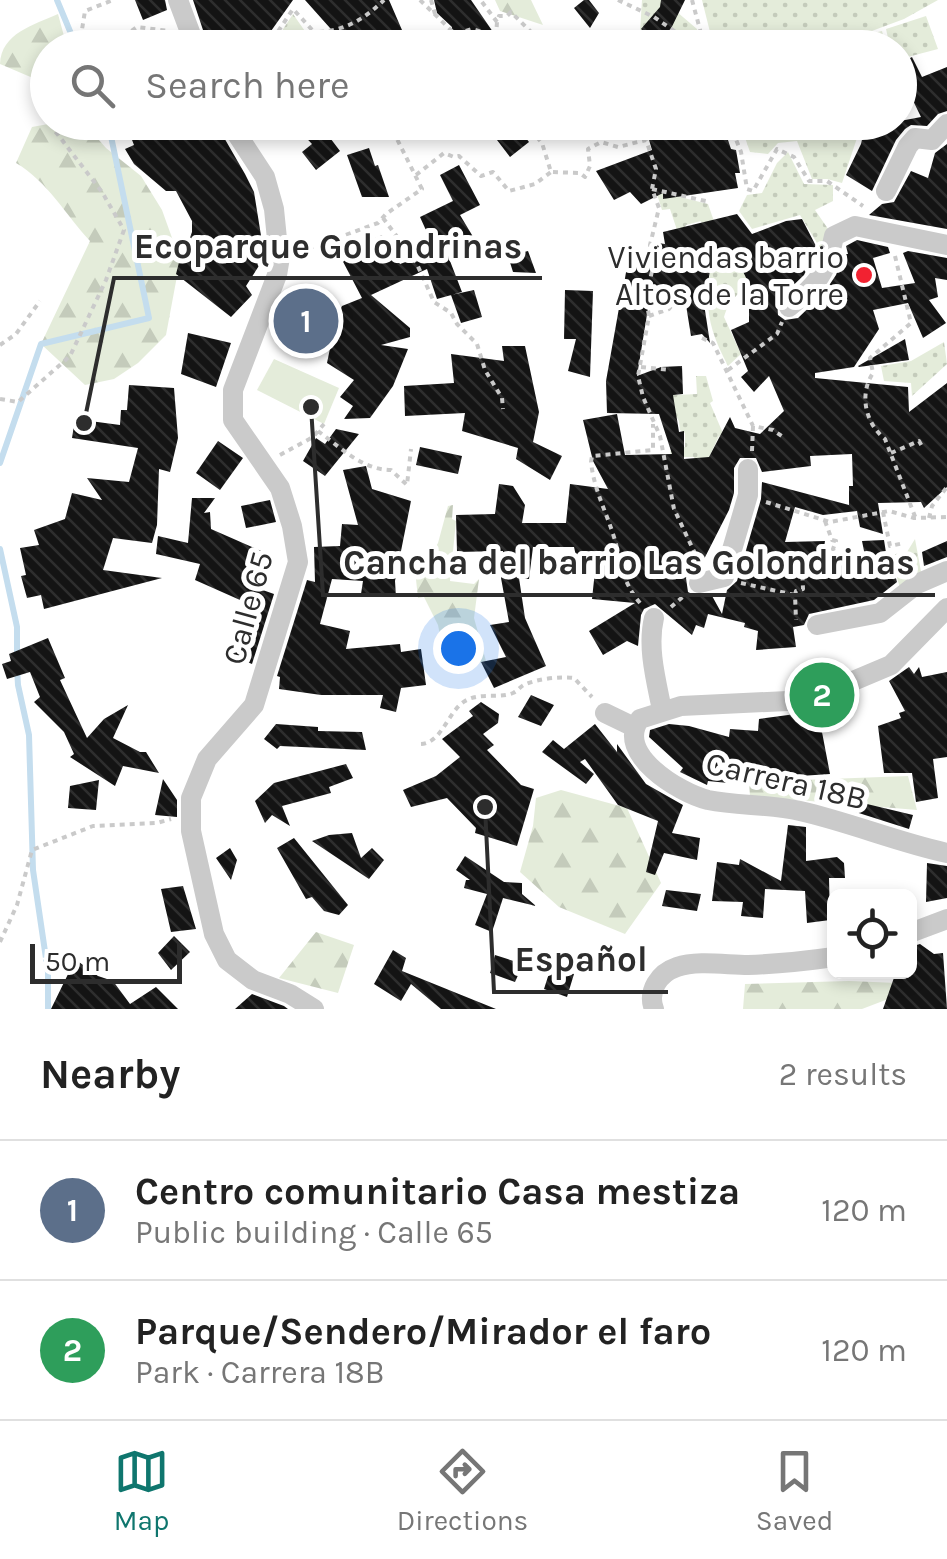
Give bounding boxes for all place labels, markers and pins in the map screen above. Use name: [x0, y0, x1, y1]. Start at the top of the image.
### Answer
callout: Ecoparque Golondrinas: [114, 213, 542, 278]
place label: Viviendas barrio Altos de la Torre: [607, 239, 844, 313]
marker: Viviendas barrio Altos de la Torre: [853, 264, 875, 286]
pin: 1: [274, 284, 338, 358]
callout: Cancha del barrio Las Golondrinas: [323, 530, 935, 595]
pin: 2: [790, 658, 854, 732]
callout: Español: [494, 927, 668, 992]

